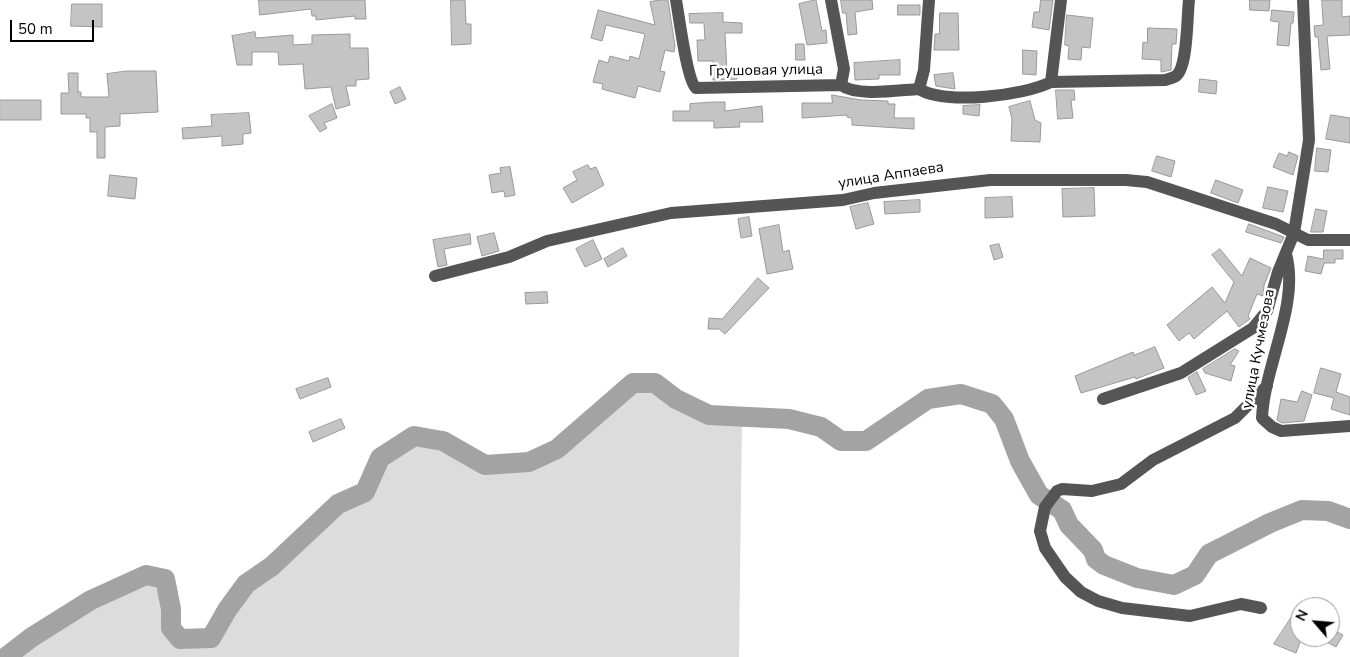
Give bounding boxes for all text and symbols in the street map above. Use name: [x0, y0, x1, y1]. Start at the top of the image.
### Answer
scale bar: [12, 10, 96, 42]
text: 50 m: [18, 19, 53, 39]
street label: Грушовая улица: [709, 61, 823, 81]
street label: улица Аппаева: [837, 159, 945, 193]
street label: улица Кучмезова: [1239, 288, 1279, 410]
north arrow: [1290, 597, 1340, 647]
text: N: [1291, 606, 1313, 624]

